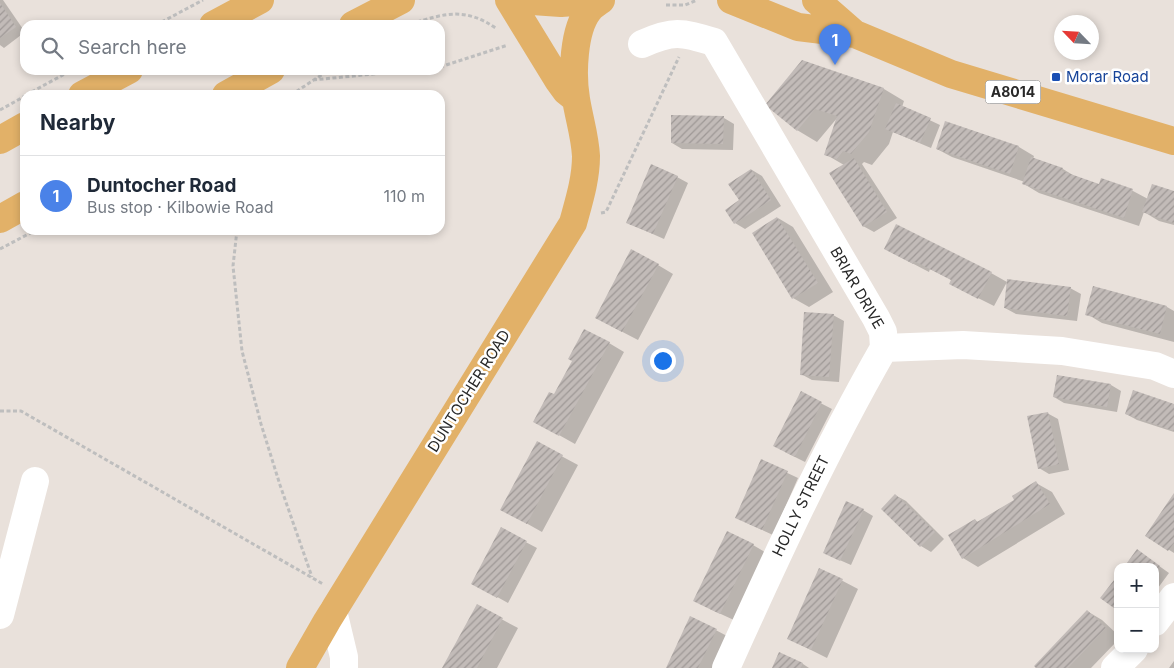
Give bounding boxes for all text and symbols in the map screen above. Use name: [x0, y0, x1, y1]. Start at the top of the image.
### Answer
north arrow: [1054, 15, 1099, 60]
search box: [20, 20, 445, 75]
pin: 1: [819, 24, 851, 65]
icon: search: [38, 34, 66, 62]
text: Search here: [78, 36, 187, 59]
place label: Morar Road: [1066, 67, 1149, 86]
marker: Morar Road: [1050, 71, 1062, 83]
road number: A8014: [986, 80, 1040, 104]
text: Nearby: [40, 110, 115, 135]
text: Duntocher Road: [87, 174, 236, 197]
text: 1: [53, 186, 59, 206]
text: 110 m: [383, 186, 425, 206]
text: Bus stop · Kilbowie Road: [87, 197, 274, 217]
street label: BRIAR DRIVE: [826, 243, 889, 332]
street label: DUNTOCHER ROAD: [423, 326, 514, 455]
your location: [650, 348, 676, 374]
street label: HOLLY STREET: [768, 452, 833, 559]
map controls: [1114, 563, 1159, 653]
button: +: [1114, 563, 1159, 608]
button: −: [1114, 608, 1159, 653]

